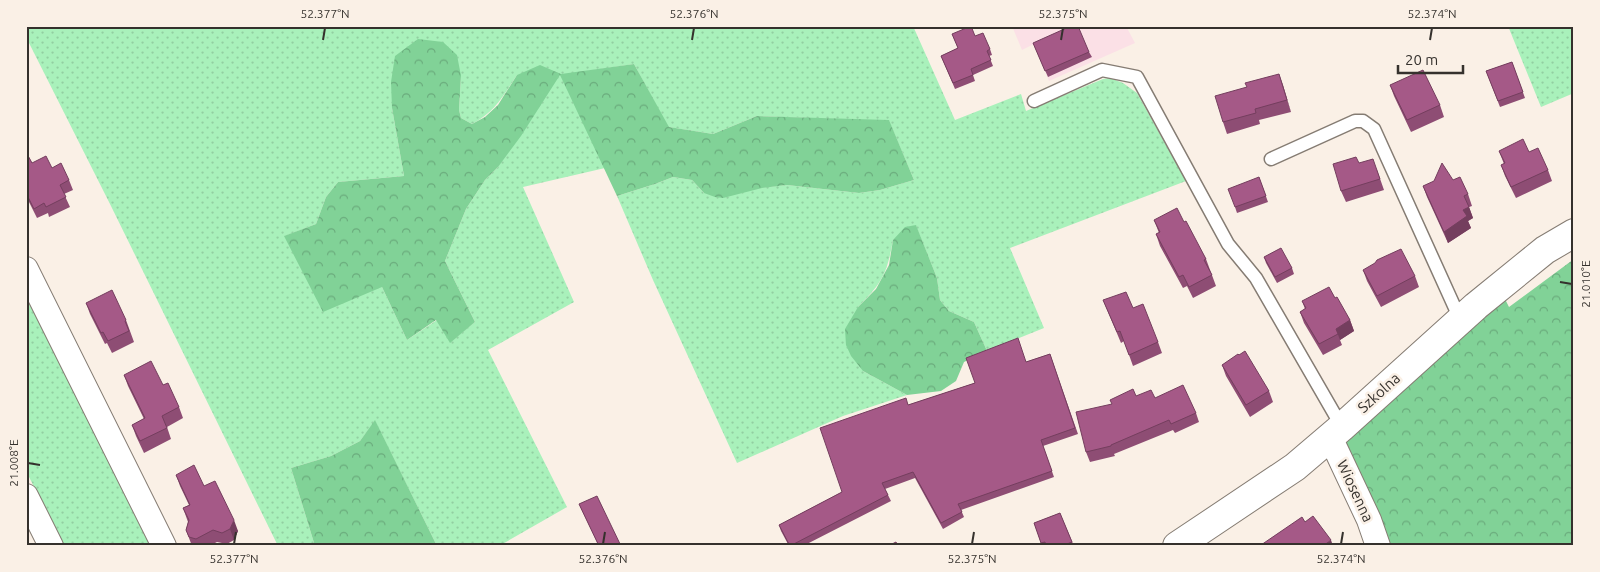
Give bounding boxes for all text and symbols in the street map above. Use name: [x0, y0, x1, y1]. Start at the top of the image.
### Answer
text: 52.377°N: [300, 7, 350, 20]
text: 52.376°N: [669, 7, 719, 20]
text: 52.375°N: [1038, 7, 1088, 20]
text: 52.374°N: [1407, 7, 1457, 20]
scale bar: [1398, 42, 1462, 74]
text: 20 m: [1405, 51, 1438, 68]
text: 21.010°E: [1579, 260, 1592, 308]
street label: Szkolna: [1354, 369, 1403, 416]
text: 21.008°E: [7, 439, 20, 487]
street label: Wiosenna: [1334, 457, 1377, 524]
text: 52.377°N: [209, 552, 259, 565]
text: 52.376°N: [578, 552, 628, 565]
text: 52.375°N: [947, 552, 997, 565]
text: 52.374°N: [1316, 552, 1366, 565]

